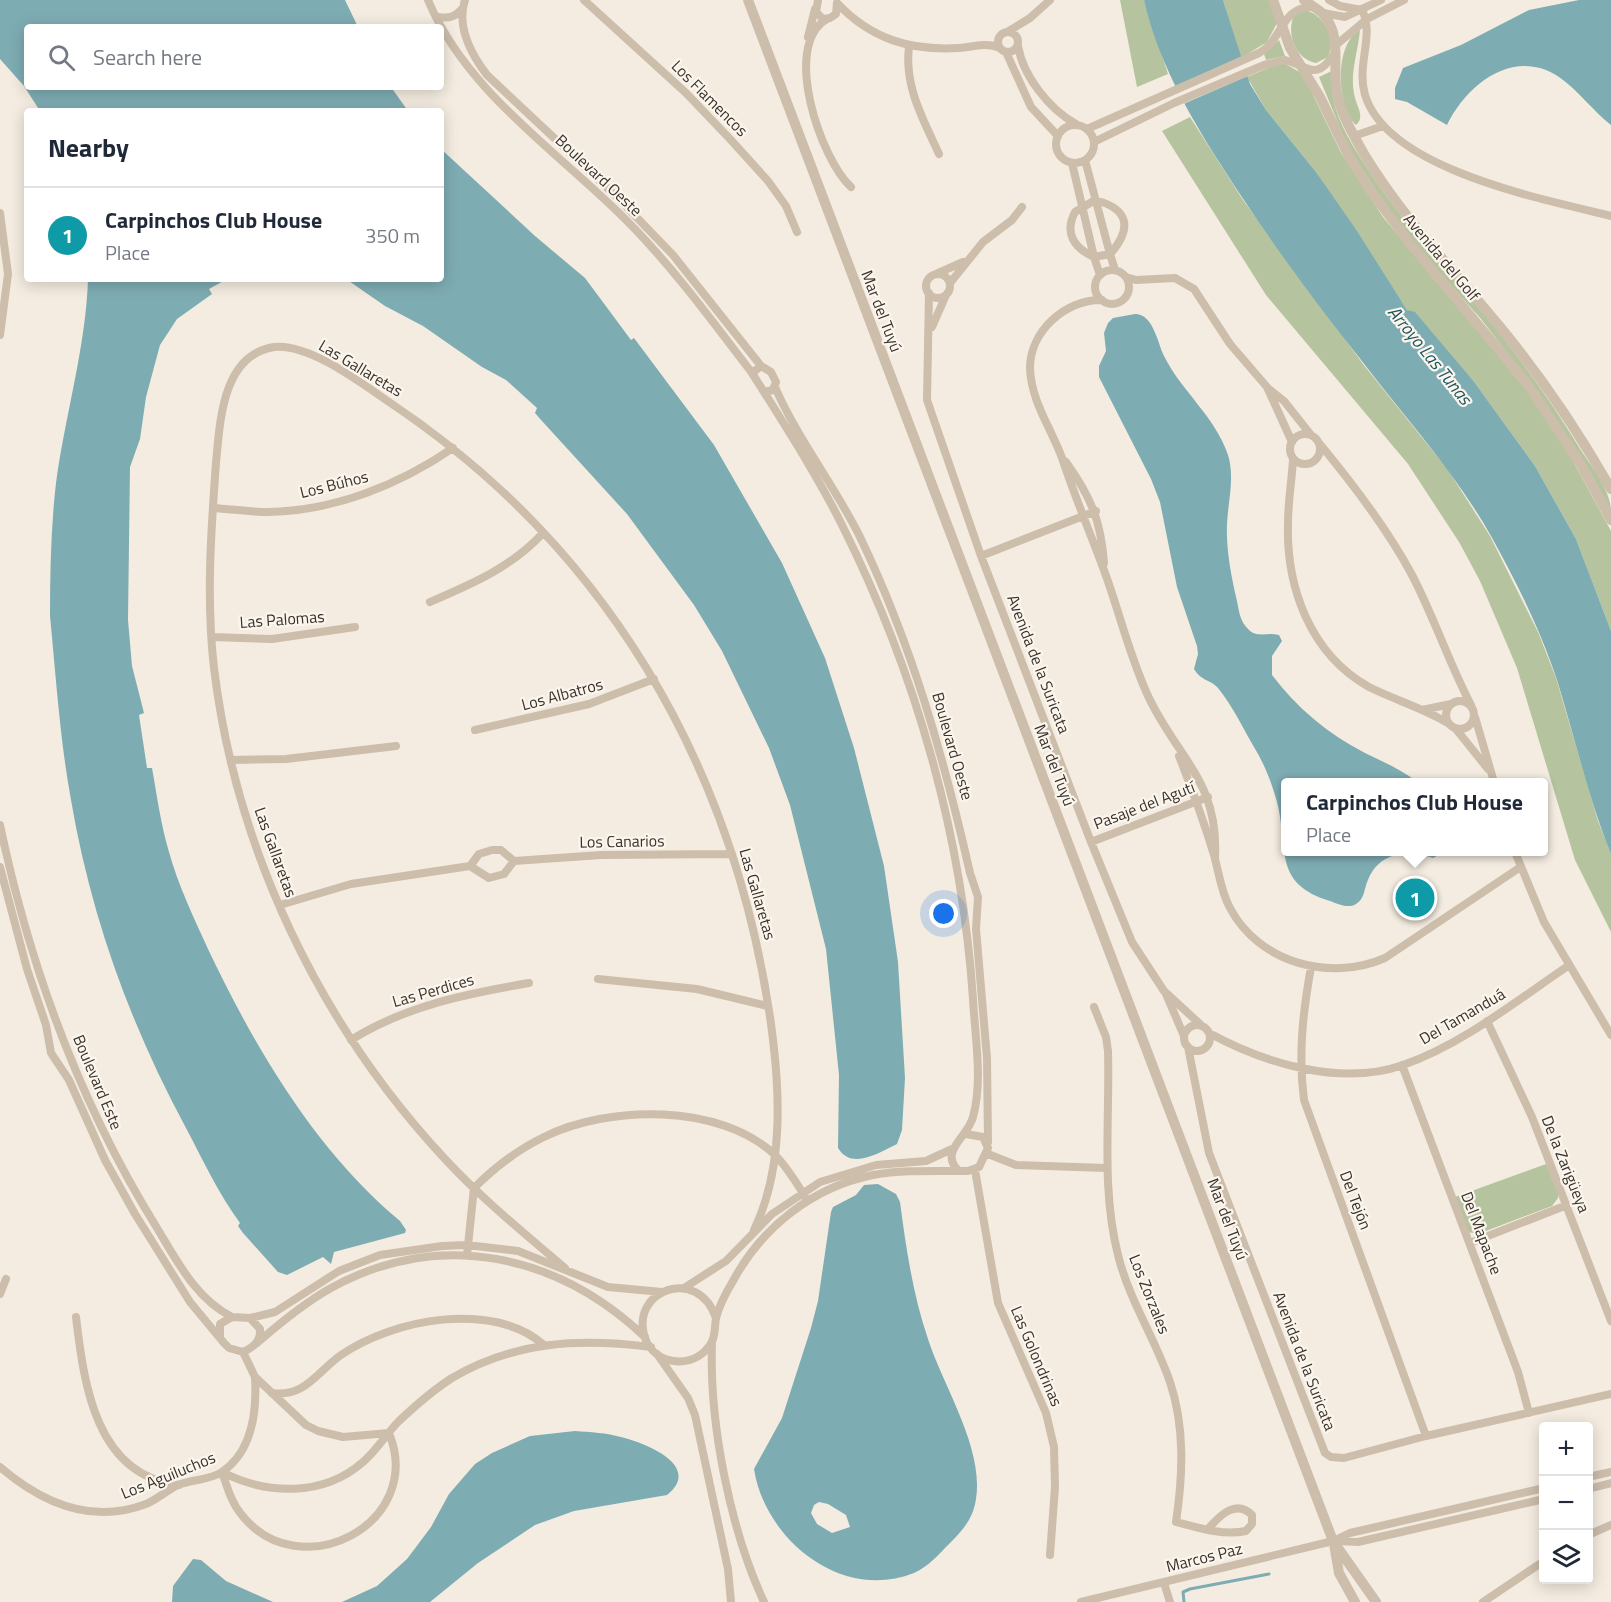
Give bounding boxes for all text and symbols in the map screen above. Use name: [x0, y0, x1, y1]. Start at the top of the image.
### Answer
search box: [24, 24, 444, 90]
text: Search here: [93, 40, 202, 74]
icon: search: [45, 41, 78, 74]
street label: Los Flamencos: [666, 54, 754, 142]
text: Nearby: [48, 128, 129, 167]
street label: Boulevard Oeste: [550, 128, 648, 222]
text: Carpinchos Club House: [105, 203, 322, 237]
street label: Avenida del Golf: [1398, 208, 1486, 307]
text: 1: [62, 220, 73, 251]
text: 350 m: [365, 220, 420, 251]
text: Place: [105, 237, 150, 268]
street label: Mar del Tuyú: [855, 267, 909, 355]
water label: Arroyo Las Tunas: [1382, 300, 1479, 411]
street label: Las Gallaretas: [314, 333, 408, 403]
street label: Los Búhos: [297, 464, 371, 504]
street label: Avenida de la Suricata: [1001, 591, 1077, 737]
street label: Las Palomas: [239, 604, 325, 634]
street label: Los Albatros: [519, 672, 605, 716]
street label: Boulevard Oeste: [926, 689, 980, 803]
street label: Mar del Tuyú: [1028, 721, 1082, 809]
street label: Pasaje del Agutí: [1090, 774, 1200, 835]
popup: [1281, 778, 1548, 856]
text: Carpinchos Club House: [1306, 785, 1523, 819]
street label: Las Gallaretas: [249, 804, 303, 900]
text: Place: [1306, 819, 1351, 850]
street label: Los Canarios: [579, 828, 665, 854]
street label: Las Gallaretas: [733, 845, 783, 943]
pin: 1: [1396, 876, 1434, 920]
your location: [929, 899, 958, 928]
street label: Las Perdices: [389, 967, 477, 1013]
street label: Del Tamanduá: [1415, 982, 1509, 1050]
street label: Boulevard Este: [67, 1031, 129, 1133]
street label: De la Zarigüeya: [1536, 1112, 1596, 1216]
street label: Del Tejón: [1334, 1167, 1378, 1233]
street label: Mar del Tuyú: [1201, 1175, 1255, 1263]
street label: Del Mapache: [1455, 1188, 1509, 1278]
street label: Los Zorzales: [1123, 1251, 1177, 1337]
street label: Avenida de la Suricata: [1267, 1288, 1343, 1434]
street label: Las Golondrinas: [1005, 1302, 1069, 1410]
map controls: [1539, 1422, 1593, 1584]
button: +: [1539, 1422, 1593, 1476]
street label: Los Aguiluchos: [117, 1445, 219, 1505]
button: −: [1539, 1476, 1593, 1530]
button: layers: [1539, 1530, 1593, 1584]
street label: Marcos Paz: [1163, 1536, 1245, 1578]

